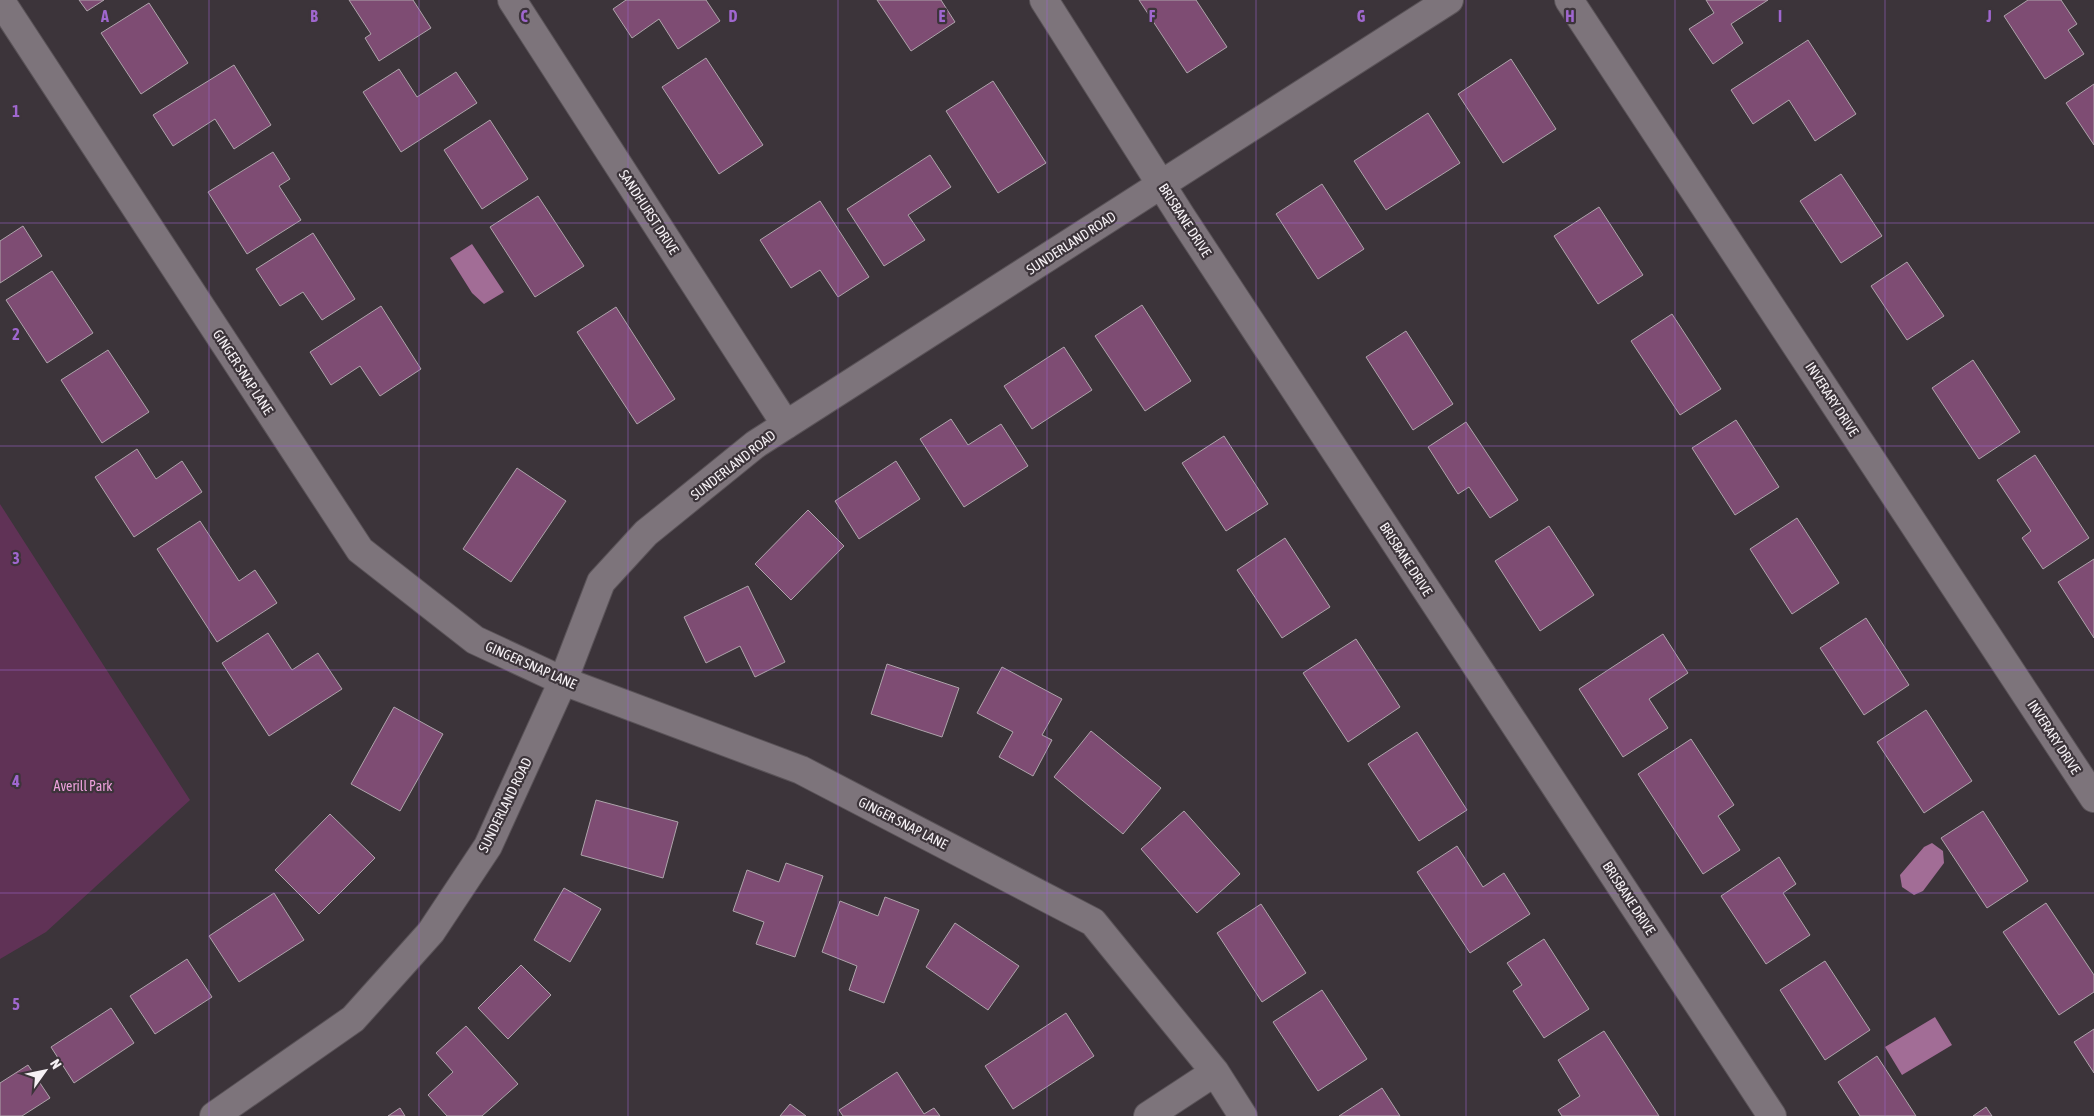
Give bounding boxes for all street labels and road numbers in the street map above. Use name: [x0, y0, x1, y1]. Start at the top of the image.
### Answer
street label: SANDHURST DRIVE: [616, 167, 682, 257]
street label: BRISBANE DRIVE: [1155, 180, 1215, 260]
street label: SUNDERLAND ROAD: [1023, 208, 1119, 278]
street label: GINGER SNAP LANE: [210, 327, 276, 417]
street label: INVERARY DRIVE: [1802, 359, 1862, 439]
street label: SUNDERLAND ROAD: [687, 427, 779, 503]
street label: BRISBANE DRIVE: [1376, 519, 1436, 599]
street label: GINGER SNAP LANE: [483, 638, 579, 692]
street label: INVERARY DRIVE: [2024, 697, 2084, 777]
street label: SUNDERLAND ROAD: [475, 755, 535, 855]
street label: GINGER SNAP LANE: [856, 794, 950, 852]
street label: BRISBANE DRIVE: [1599, 858, 1659, 938]

